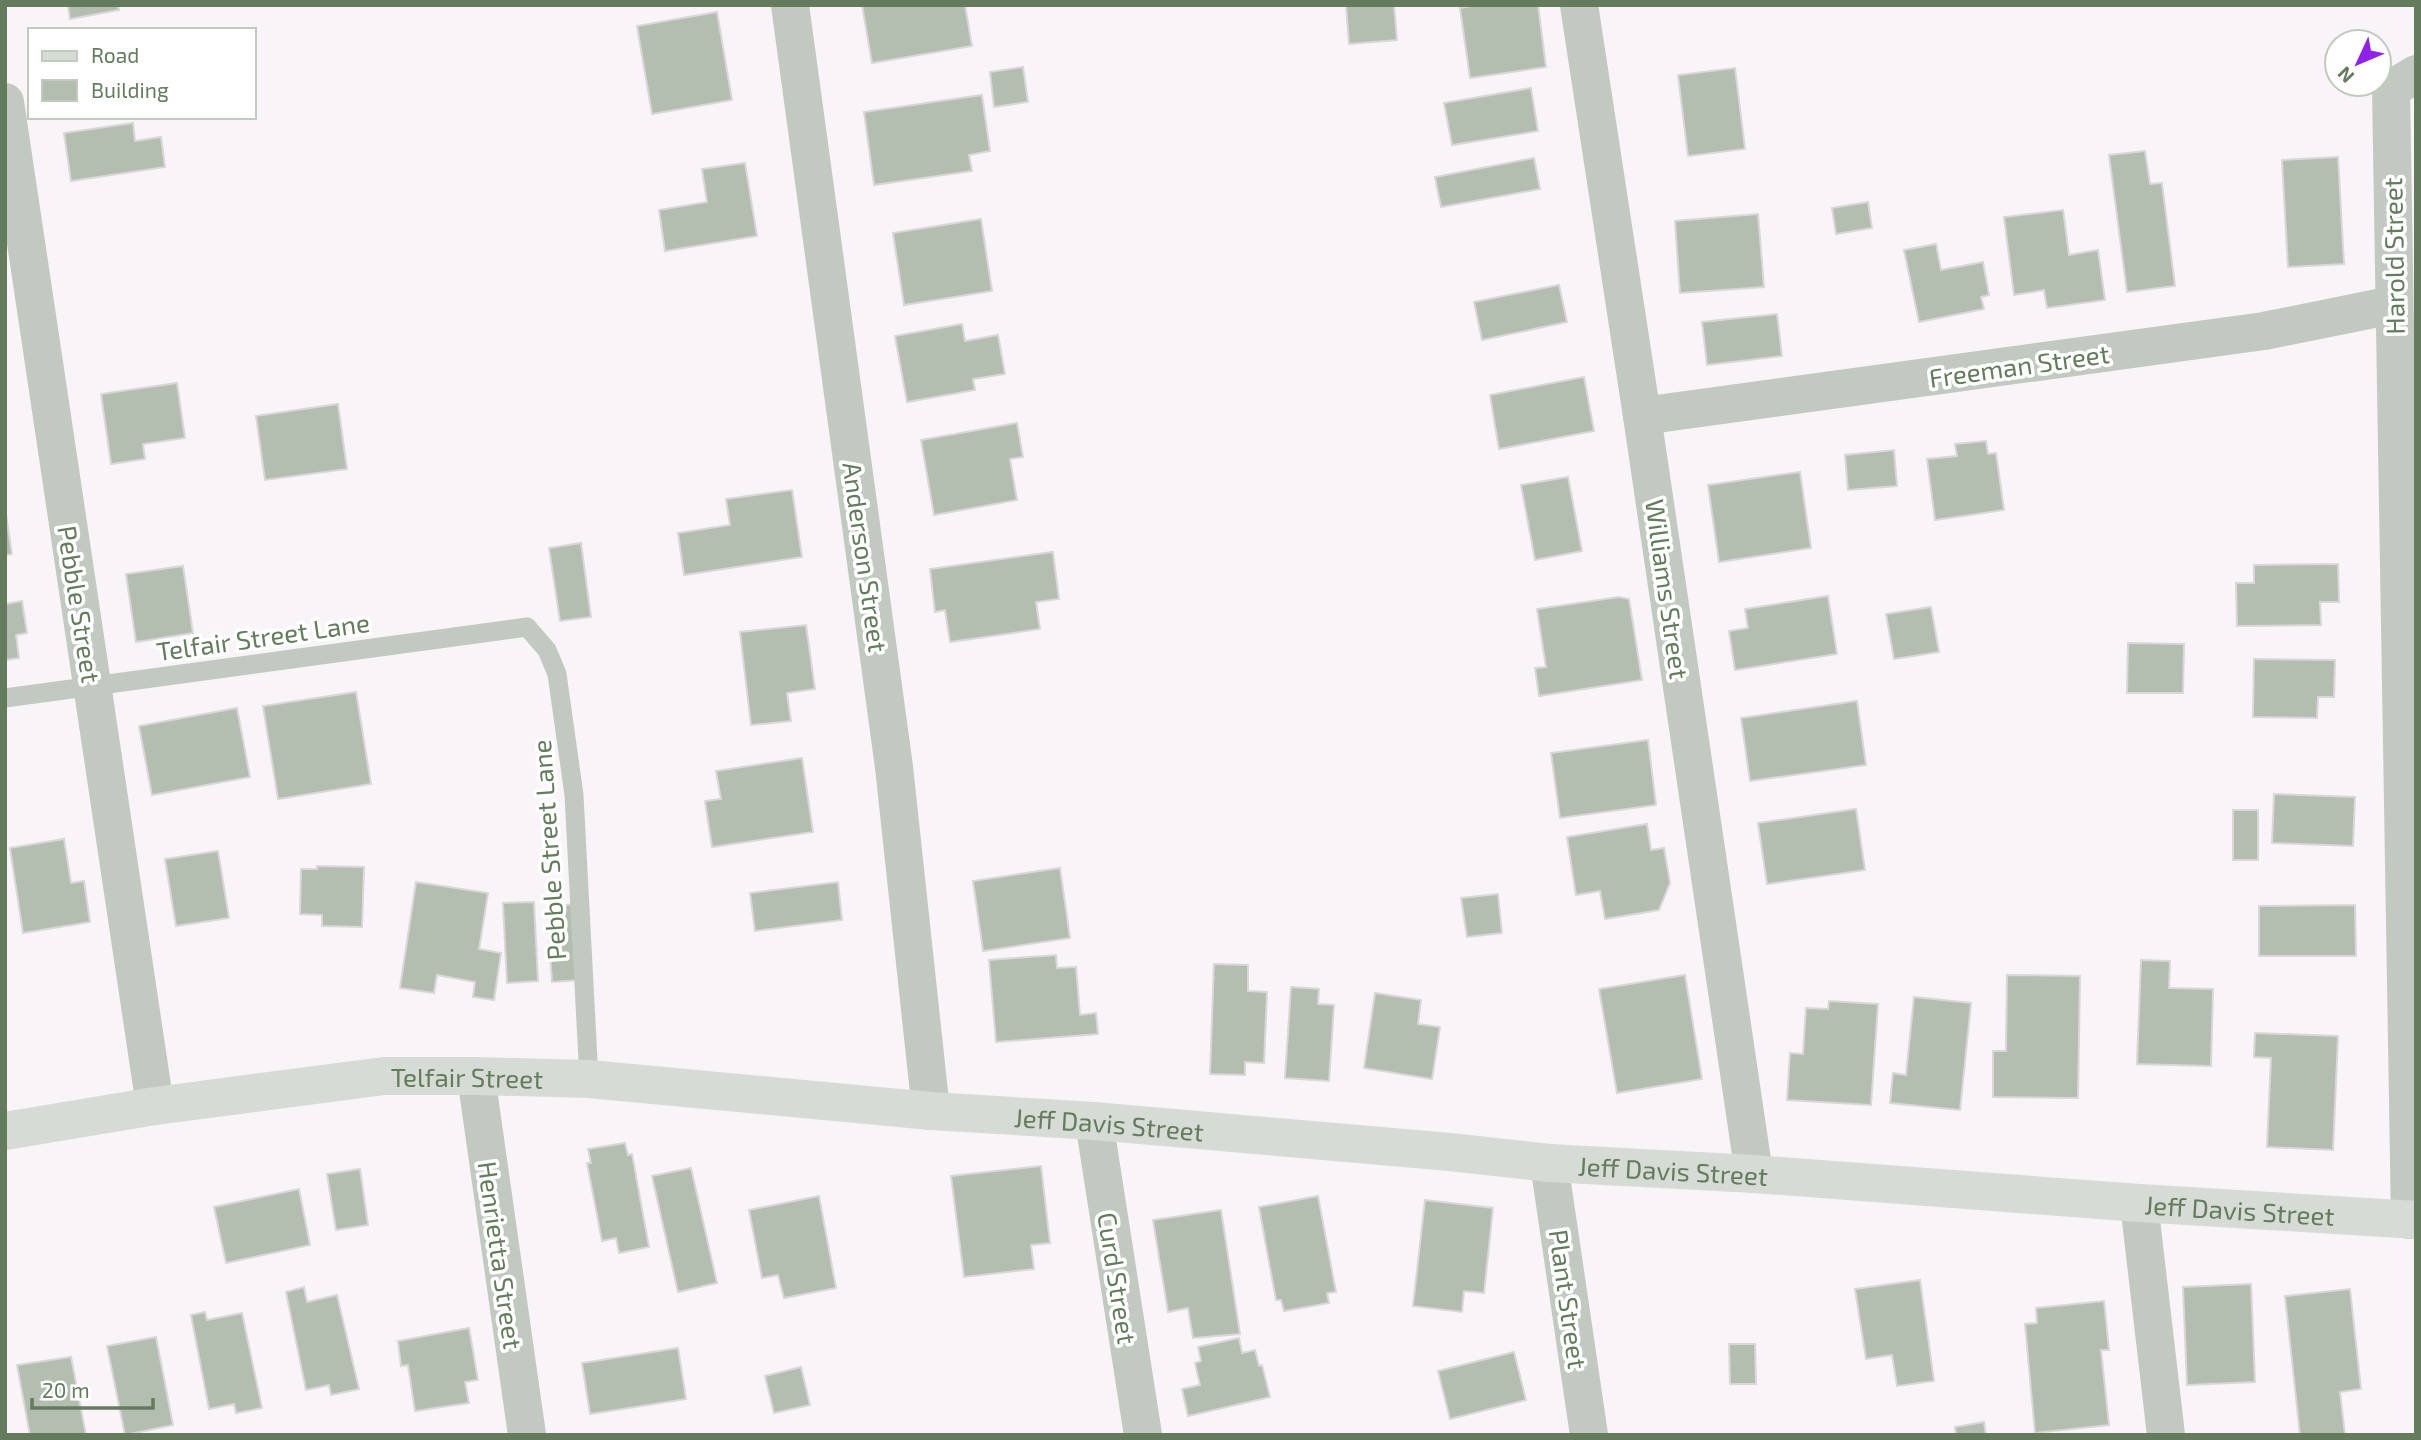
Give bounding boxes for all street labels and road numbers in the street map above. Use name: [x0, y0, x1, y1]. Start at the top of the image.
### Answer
street label: Harold Street: [2376, 177, 2410, 335]
street label: Freeman Street: [1927, 337, 2111, 393]
street label: Anderson Street: [837, 460, 895, 654]
street label: Williams Street: [1640, 497, 1696, 681]
street label: Pebble Street: [52, 523, 108, 685]
street label: Telfair Street Lane: [154, 606, 372, 666]
street label: Pebble Street Lane: [525, 739, 571, 961]
street label: Telfair Street: [391, 1060, 544, 1093]
street label: Jeff Davis Street: [1013, 1101, 1205, 1146]
street label: Jeff Davis Street: [1577, 1149, 1769, 1191]
street label: Henrietta Street: [472, 1159, 530, 1351]
street label: Jeff Davis Street: [2144, 1188, 2336, 1230]
street label: Curd Street: [1092, 1210, 1144, 1346]
street label: Plant Street: [1544, 1227, 1594, 1371]

